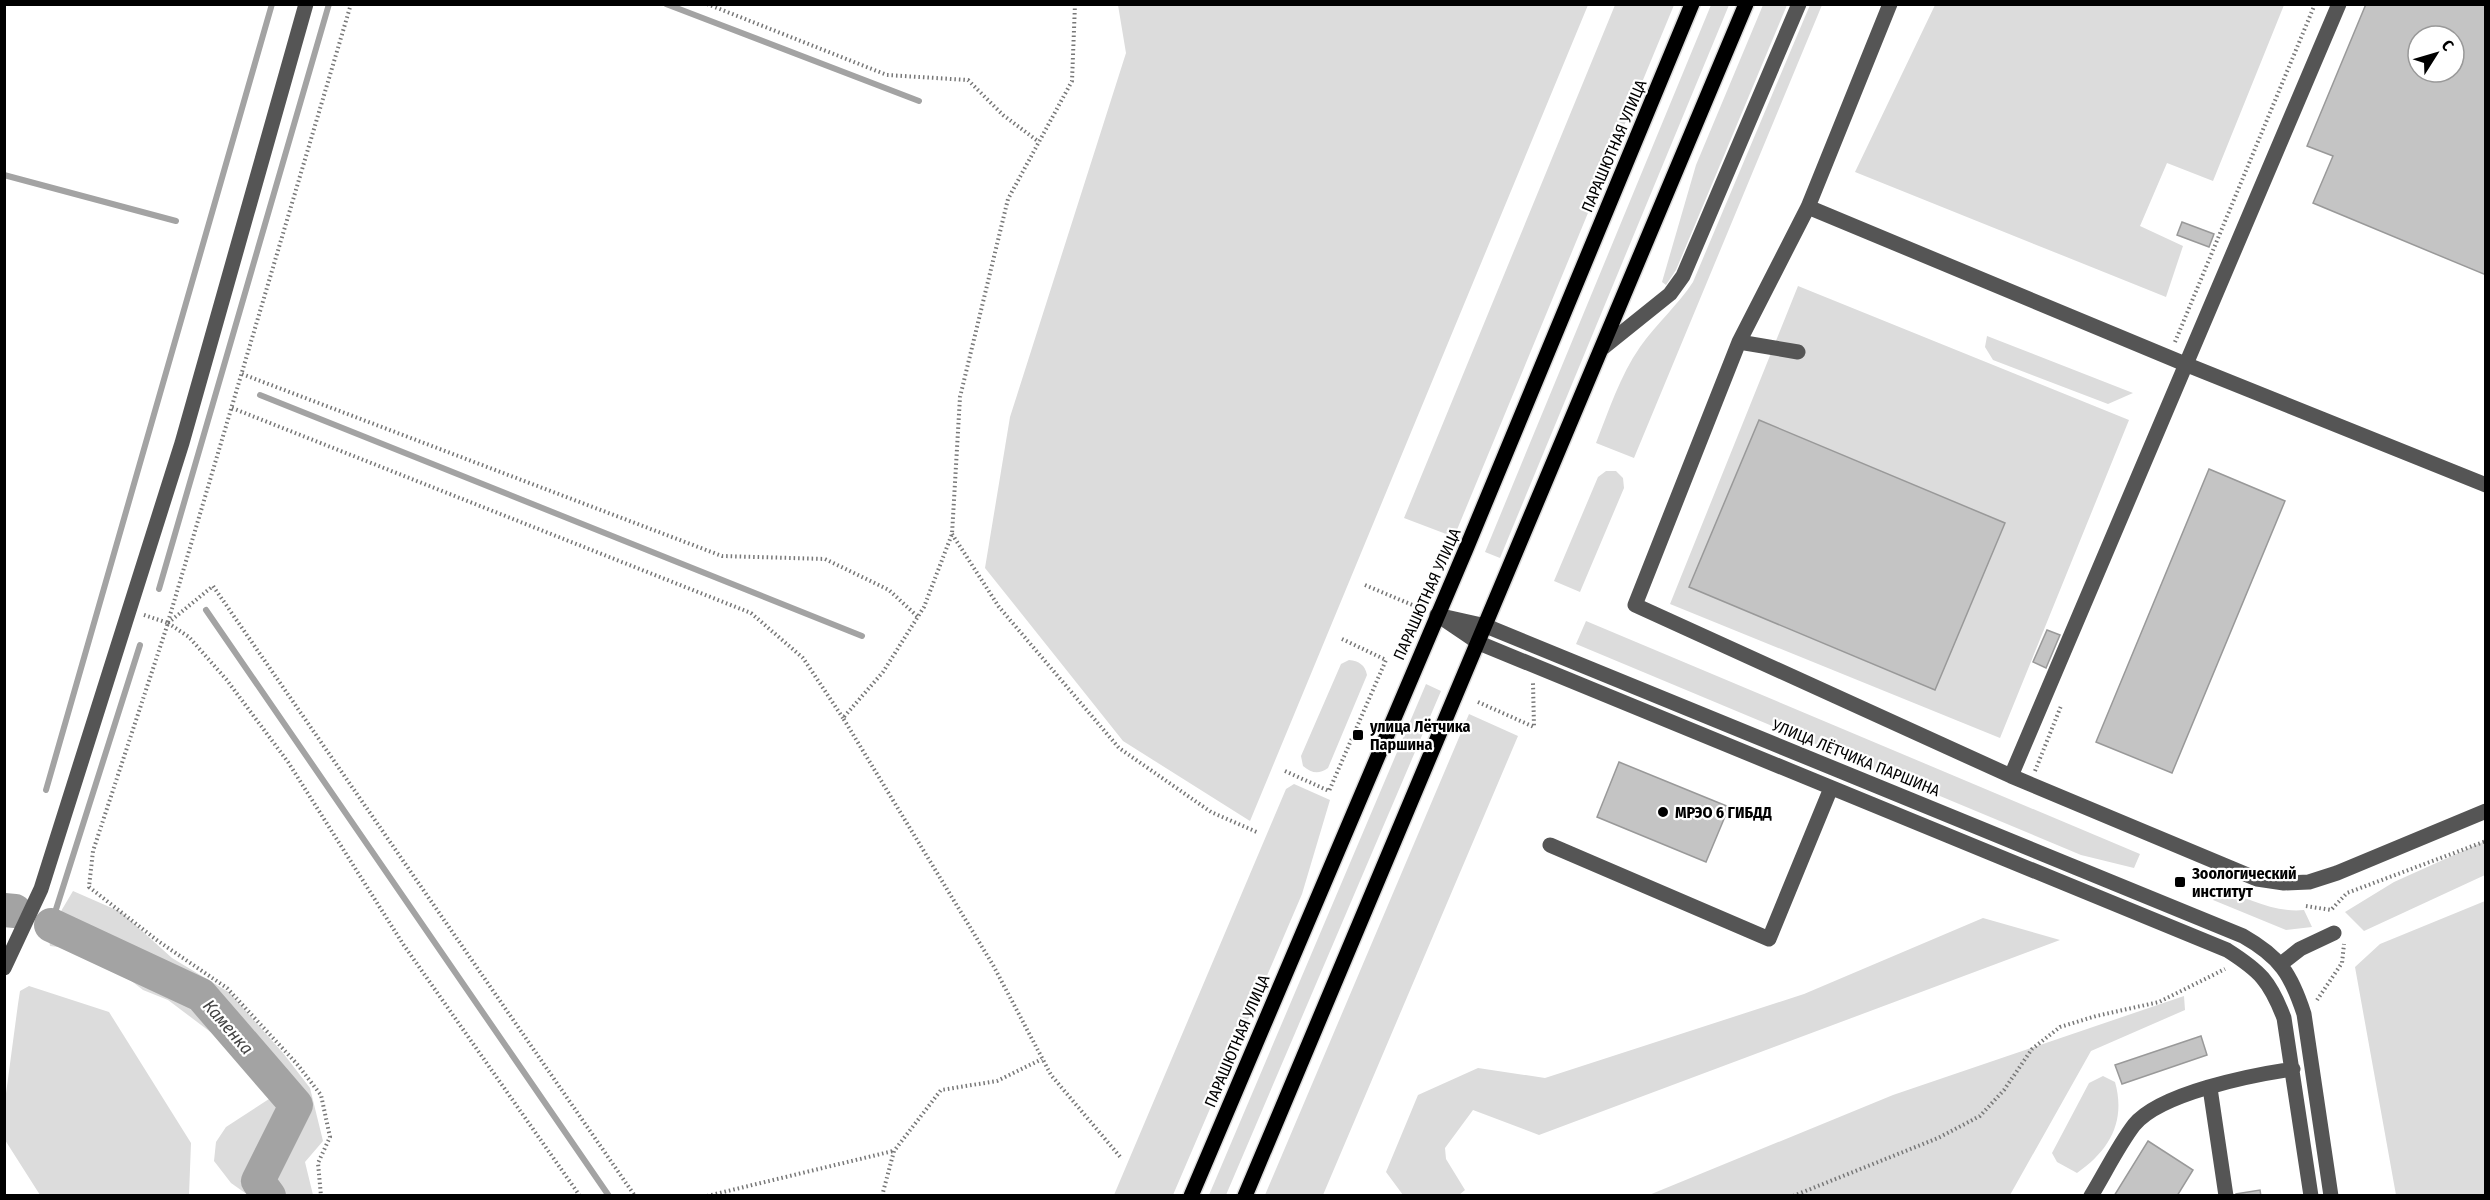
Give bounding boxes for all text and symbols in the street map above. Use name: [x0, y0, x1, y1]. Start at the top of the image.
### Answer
north arrow: [2406, 24, 2466, 84]
text: С: [2437, 36, 2458, 55]
street label: ПАРАШЮТНАЯ УЛИЦА: [1577, 76, 1651, 215]
street label: ПАРАШЮТНАЯ УЛИЦА: [1389, 525, 1465, 663]
street label: УЛИЦА ЛЁТЧИКА ПАРШИНА: [1768, 715, 1943, 801]
place label: улица Лётчика Паршина: [1369, 717, 1471, 754]
marker: улица Лётчика Паршина: [1351, 728, 1365, 742]
place label: МРЭО 6 ГИБДД: [1675, 803, 1773, 822]
marker: МРЭО 6 ГИБДД: [1656, 805, 1670, 819]
place label: Зоологический институт: [2191, 864, 2297, 901]
marker: Зоологический институт: [2173, 875, 2187, 889]
street label: ПАРАШЮТНАЯ УЛИЦА: [1200, 971, 1274, 1110]
water label: Каменка: [198, 995, 258, 1059]

